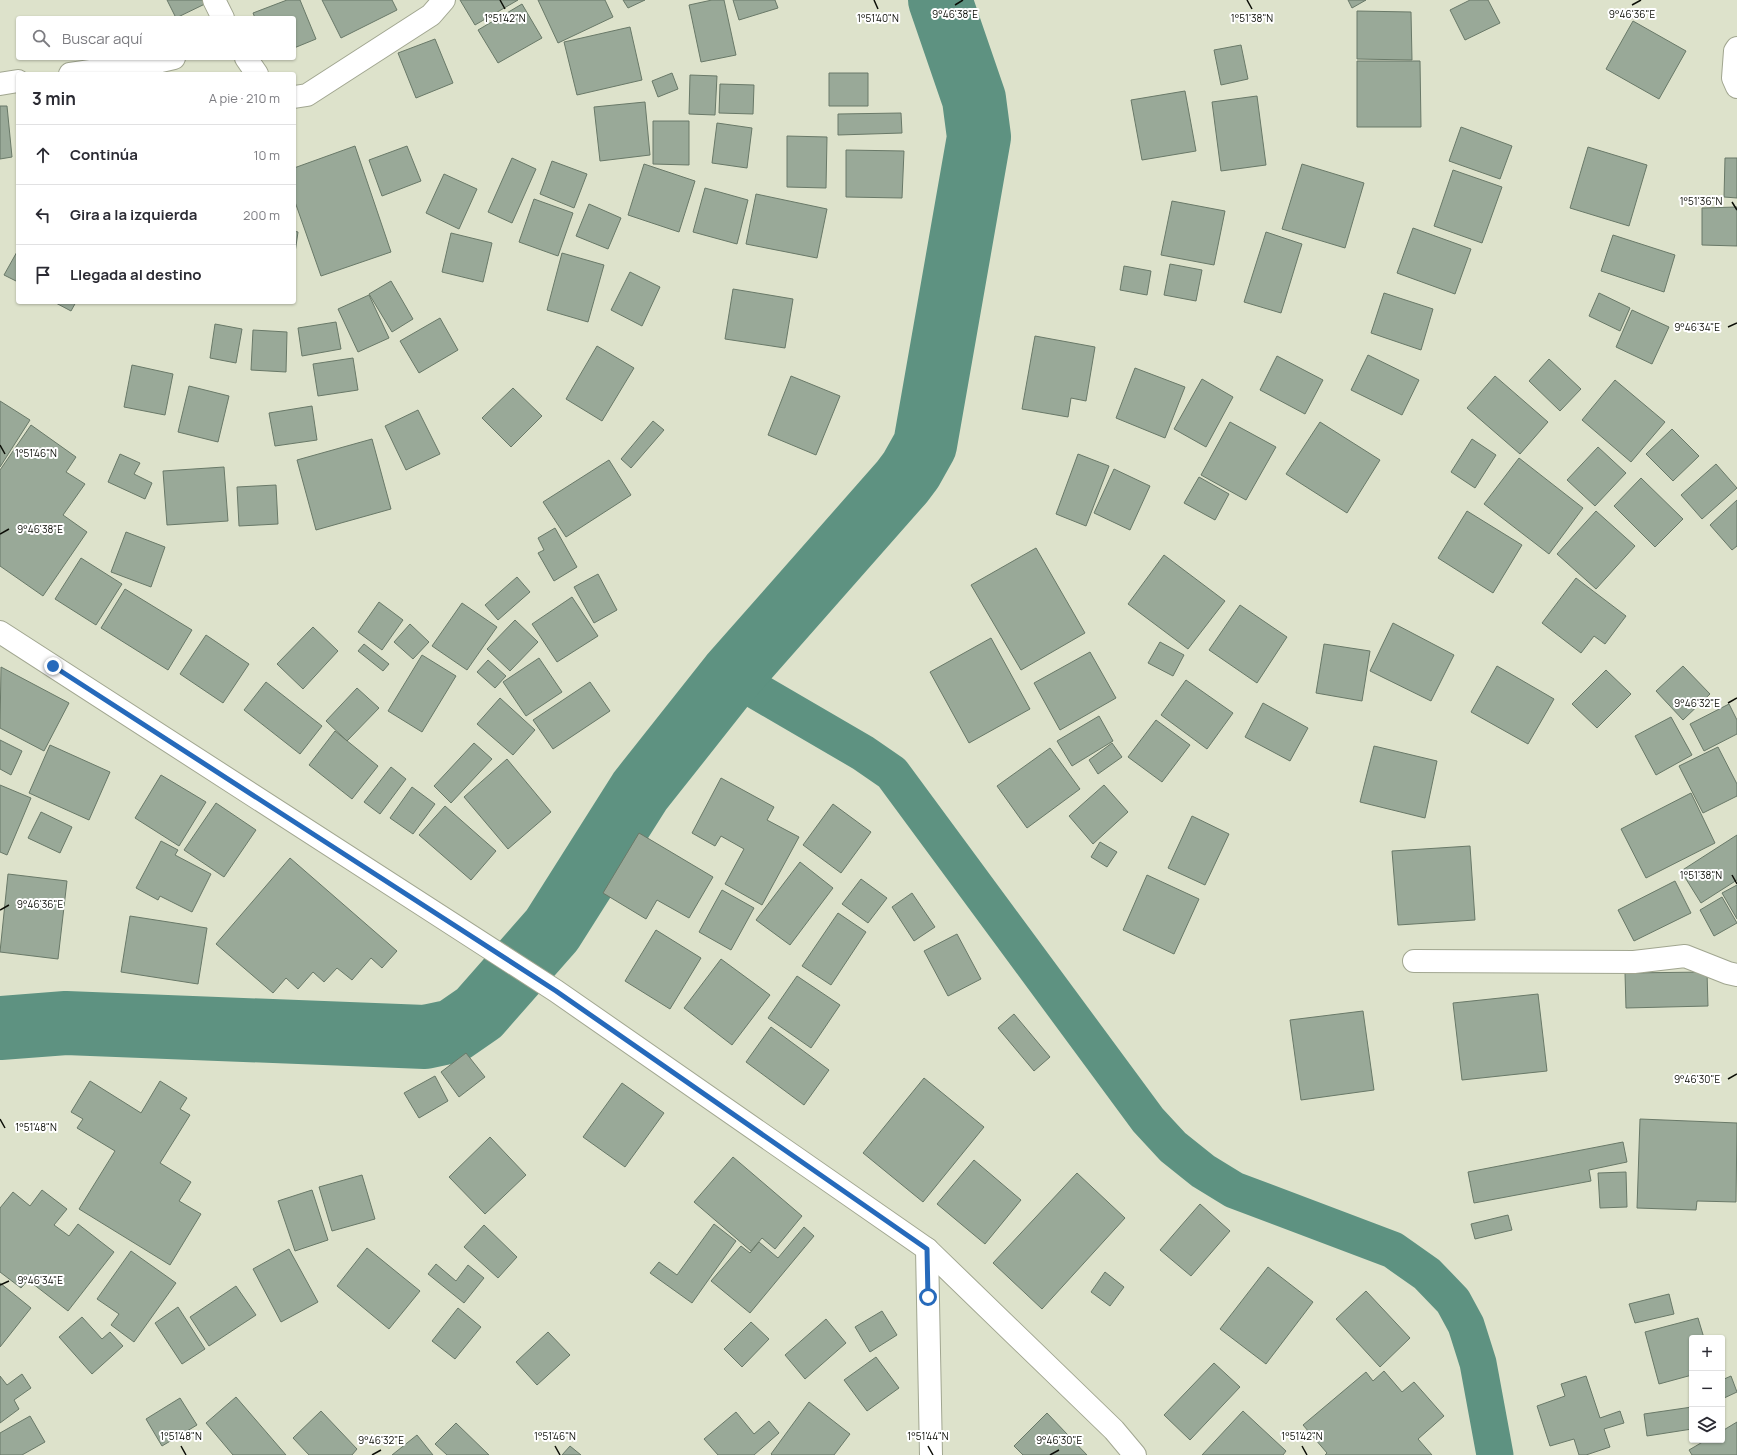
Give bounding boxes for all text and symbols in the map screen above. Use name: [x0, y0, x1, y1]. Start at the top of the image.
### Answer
text: 9°46'38"E: [932, 7, 978, 21]
text: 9°46'36"E: [1609, 7, 1655, 21]
text: 1°51'42"N: [484, 11, 526, 25]
text: 1°51'40"N: [857, 11, 899, 25]
text: 1°51'38"N: [1231, 11, 1273, 25]
search box: [16, 16, 296, 60]
icon: search: [30, 27, 52, 49]
text: Buscar aquí: [62, 28, 143, 49]
text: 3 min: [32, 87, 76, 110]
text: A pie · 210 m: [209, 89, 280, 107]
icon: ahead: [32, 144, 54, 166]
text: Continúa: [70, 144, 138, 165]
text: 10 m: [253, 146, 280, 164]
text: 1°51'36"N: [1680, 194, 1723, 208]
icon: left: [32, 204, 54, 226]
text: Gira a la izquierda: [70, 204, 197, 225]
text: 200 m: [243, 206, 280, 224]
icon: arrive: [32, 264, 54, 286]
text: Llegada al destino: [70, 264, 202, 285]
text: 9°46'34"E: [1674, 320, 1720, 334]
text: 1°51'46"N: [15, 446, 57, 460]
text: 9°46'38"E: [17, 522, 63, 536]
route end: [44, 657, 62, 675]
text: 9°46'32"E: [1674, 696, 1720, 710]
text: 1°51'38"N: [1680, 868, 1722, 882]
text: 9°46'36"E: [17, 897, 63, 911]
text: 9°46'30"E: [1674, 1072, 1720, 1086]
text: 1°51'48"N: [15, 1120, 57, 1134]
text: 9°46'34"E: [17, 1273, 63, 1287]
route start: [919, 1288, 937, 1306]
map controls: [1689, 1335, 1725, 1443]
button: +: [1689, 1335, 1725, 1371]
button: −: [1689, 1371, 1725, 1407]
button: layers: [1689, 1407, 1725, 1443]
text: 1°51'48"N: [160, 1429, 202, 1443]
text: 1°51'46"N: [534, 1429, 576, 1443]
text: 1°51'44"N: [907, 1429, 949, 1443]
text: 1°51'42"N: [1281, 1429, 1323, 1443]
text: 9°46'32"E: [358, 1433, 404, 1447]
text: 9°46'30"E: [1036, 1433, 1082, 1447]

